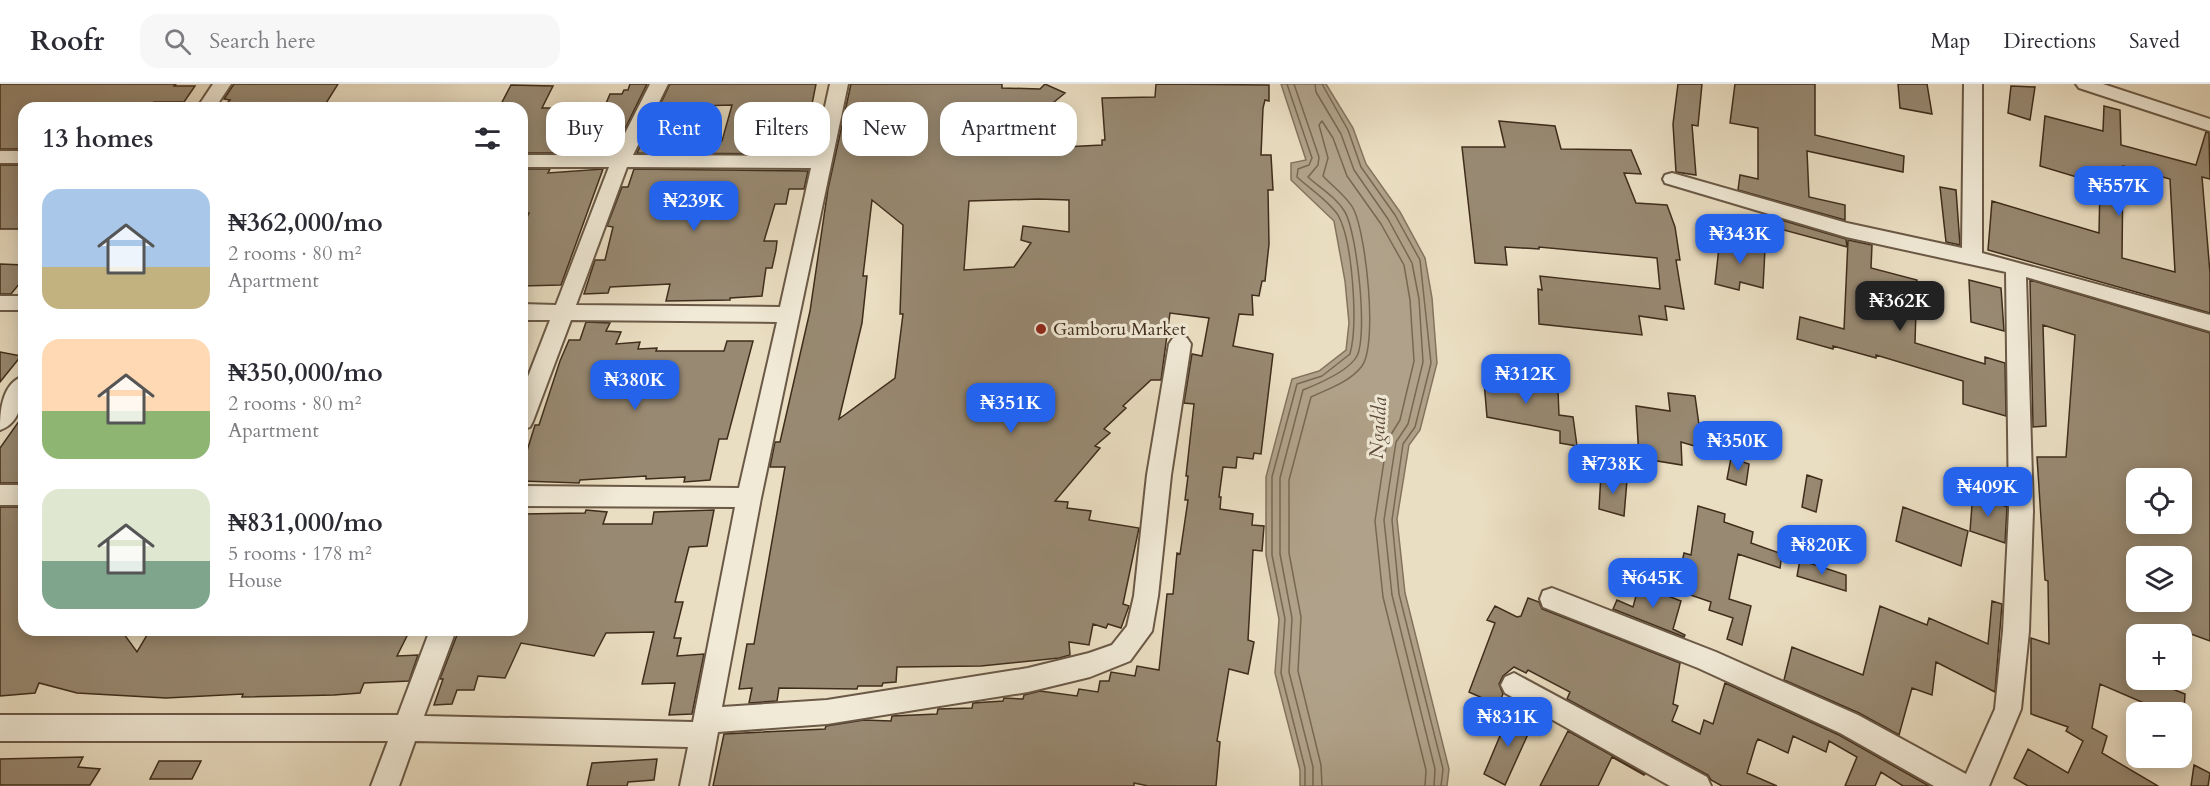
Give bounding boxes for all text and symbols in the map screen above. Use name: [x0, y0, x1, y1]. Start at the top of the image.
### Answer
search box: [140, 14, 560, 68]
text: Roofr: [30, 22, 104, 60]
icon: search: [161, 25, 194, 58]
text: Search here: [209, 26, 316, 56]
text: Map: [1930, 27, 1970, 56]
text: Directions: [2003, 27, 2096, 56]
text: Saved: [2129, 27, 2180, 56]
chip: Buy: [546, 102, 625, 156]
chip: Rent: [637, 102, 722, 156]
chip: Filters: [734, 102, 830, 156]
chip: New: [842, 102, 928, 156]
chip: Apartment: [940, 102, 1077, 156]
text: 13 homes: [42, 121, 153, 156]
icon: filters: [471, 122, 504, 155]
pin: ₦557K: [2077, 166, 2161, 217]
text: ₦557K: [2088, 172, 2150, 199]
pin: ₦239K: [652, 181, 736, 232]
text: ₦239K: [663, 187, 725, 214]
text: ₦362,000/mo: [228, 205, 383, 240]
icon: home: [90, 213, 162, 285]
pin: ₦343K: [1698, 214, 1782, 265]
text: ₦343K: [1709, 220, 1771, 247]
text: 2 rooms · 80 m²: [228, 240, 361, 267]
text: Apartment: [228, 267, 319, 294]
pin: ₦362K: [1858, 281, 1942, 332]
text: ₦362K: [1869, 287, 1931, 314]
place label: Gamboru Market: [1053, 317, 1186, 342]
marker: Gamboru Market: [1034, 322, 1048, 336]
pin: ₦312K: [1484, 354, 1568, 405]
text: ₦350,000/mo: [228, 355, 383, 390]
pin: ₦380K: [593, 360, 677, 411]
text: ₦312K: [1495, 360, 1557, 387]
icon: home: [90, 363, 162, 435]
text: ₦380K: [604, 366, 666, 393]
pin: ₦351K: [969, 383, 1053, 434]
text: ₦351K: [980, 389, 1042, 416]
text: 2 rooms · 80 m²: [228, 390, 361, 417]
water label: Ngadda: [1363, 396, 1393, 460]
text: Apartment: [228, 417, 319, 444]
pin: ₦350K: [1696, 421, 1780, 472]
text: ₦350K: [1707, 427, 1769, 454]
pin: ₦738K: [1571, 444, 1655, 495]
text: ₦738K: [1582, 450, 1644, 477]
pin: ₦409K: [1946, 467, 2030, 518]
map controls: [2126, 468, 2192, 768]
button: locate: [2126, 468, 2192, 534]
text: ₦409K: [1957, 473, 2019, 500]
text: ₦831,000/mo: [228, 505, 383, 540]
icon: home: [90, 513, 162, 585]
pin: ₦820K: [1780, 525, 1864, 576]
text: ₦820K: [1791, 531, 1853, 558]
text: 5 rooms · 178 m²: [228, 540, 372, 567]
button: layers: [2126, 546, 2192, 612]
pin: ₦645K: [1611, 558, 1695, 609]
text: ₦645K: [1622, 564, 1684, 591]
text: House: [228, 567, 282, 594]
button: +: [2126, 624, 2192, 690]
pin: ₦831K: [1466, 697, 1550, 748]
button: −: [2126, 702, 2192, 768]
text: ₦831K: [1477, 703, 1539, 730]

